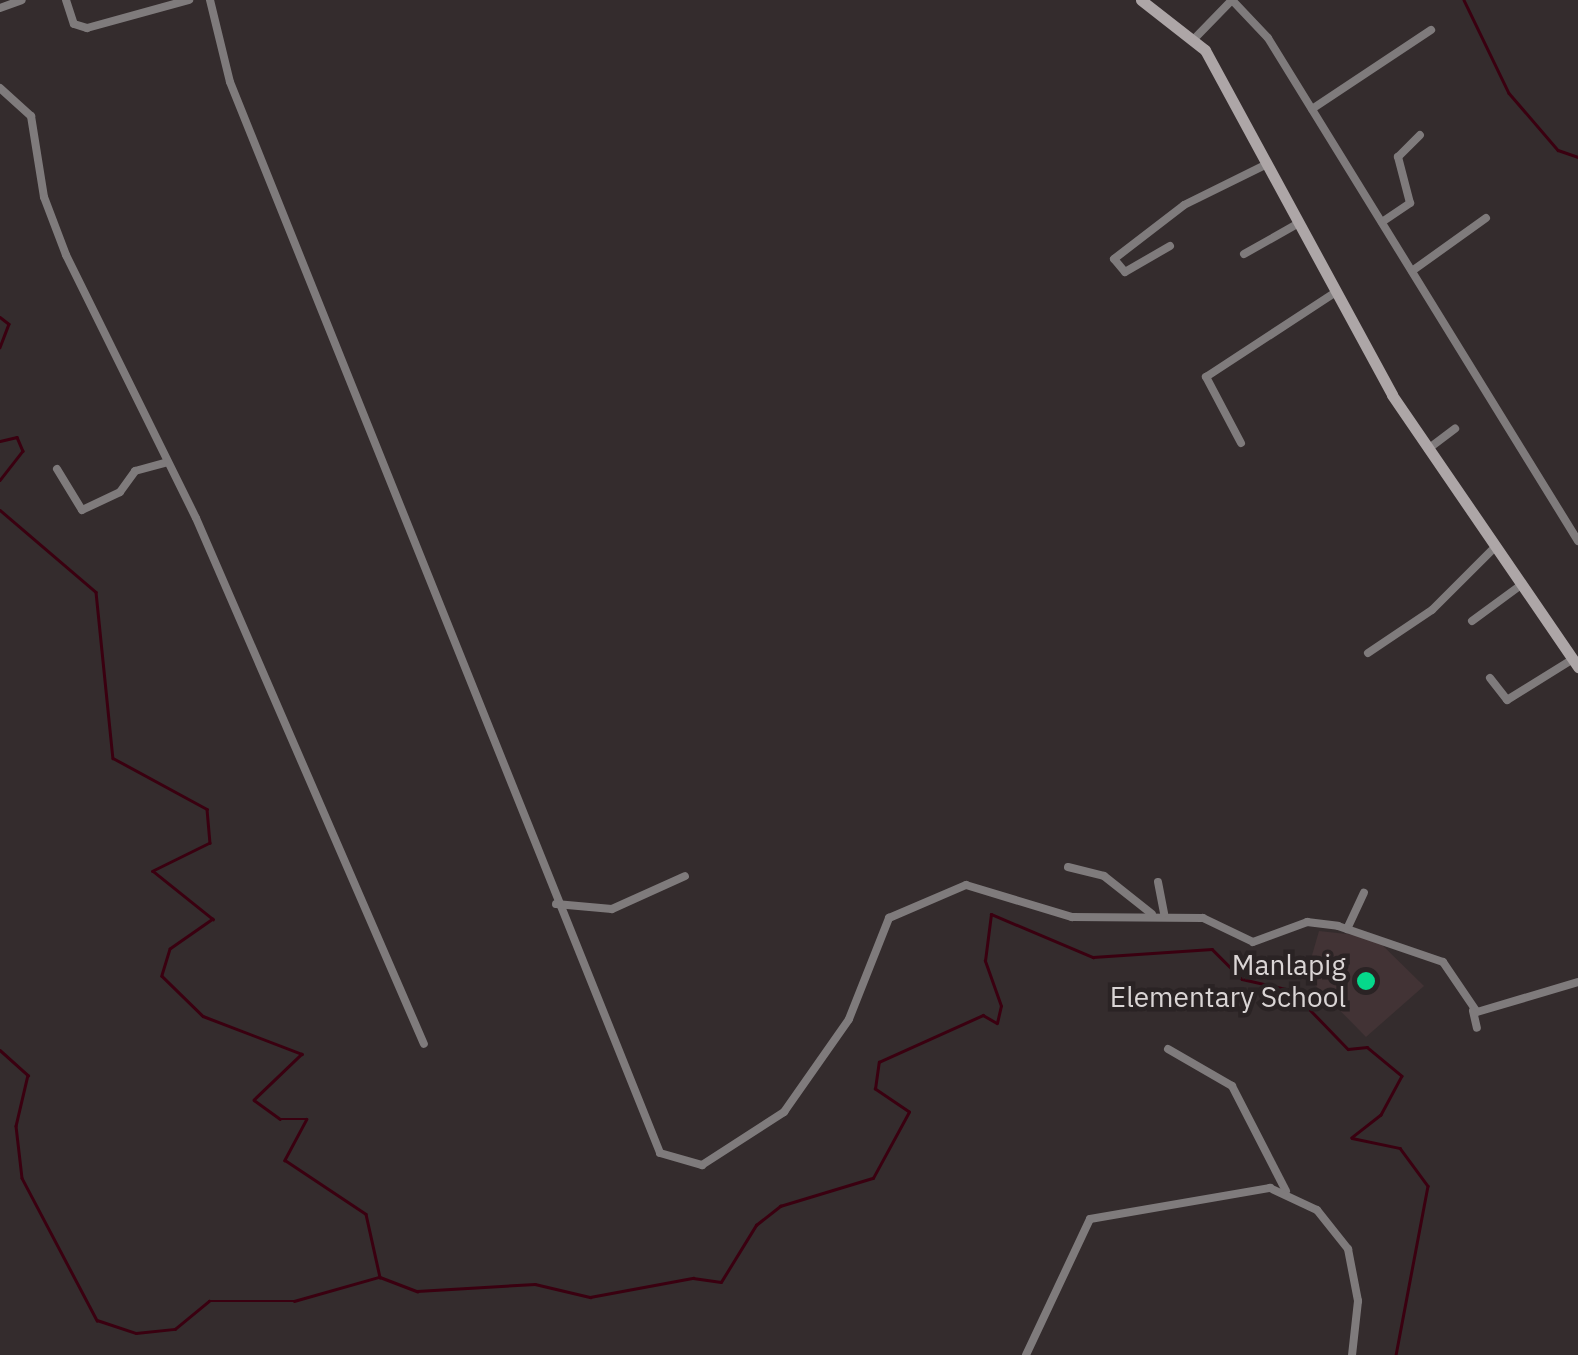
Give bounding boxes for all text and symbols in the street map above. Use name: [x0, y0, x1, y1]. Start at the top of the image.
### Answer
place label: Manlapig Elementary School: [1110, 948, 1346, 1014]
marker: Manlapig Elementary School: [1355, 970, 1377, 992]

